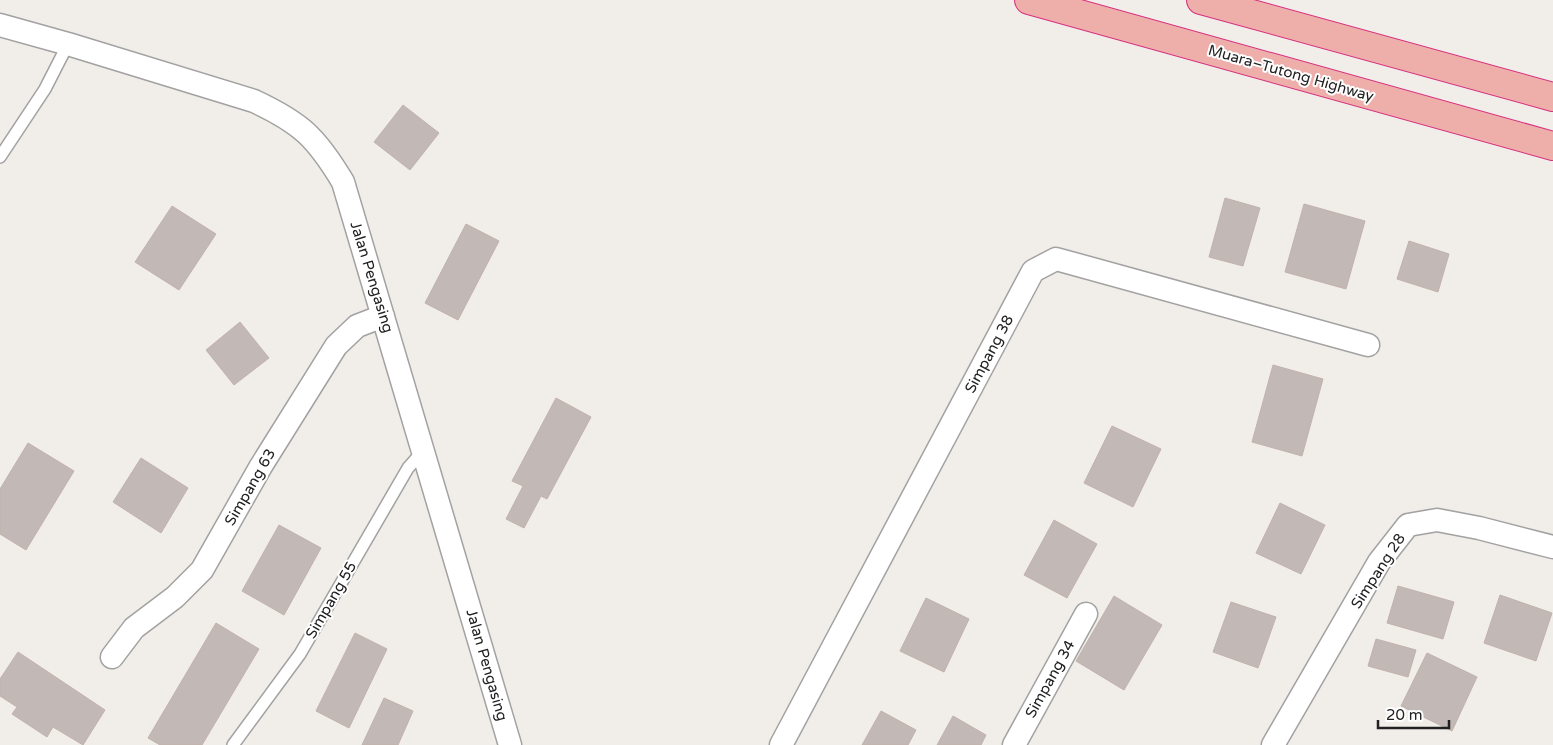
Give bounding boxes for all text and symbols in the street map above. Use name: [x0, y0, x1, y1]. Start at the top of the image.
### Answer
street label: Muara–Tutong Highway: [1206, 41, 1376, 105]
street label: Jalan Pengasing: [347, 219, 397, 335]
street label: Simpang 38: [961, 312, 1017, 396]
street label: Simpang 63: [221, 445, 279, 529]
street label: Simpang 28: [1347, 530, 1409, 612]
street label: Simpang 55: [302, 558, 360, 642]
street label: Jalan Pengasing: [462, 607, 512, 723]
street label: Simpang 34: [1021, 637, 1079, 721]
scale bar: [1378, 698, 1449, 730]
text: 20 m: [1386, 706, 1423, 724]

